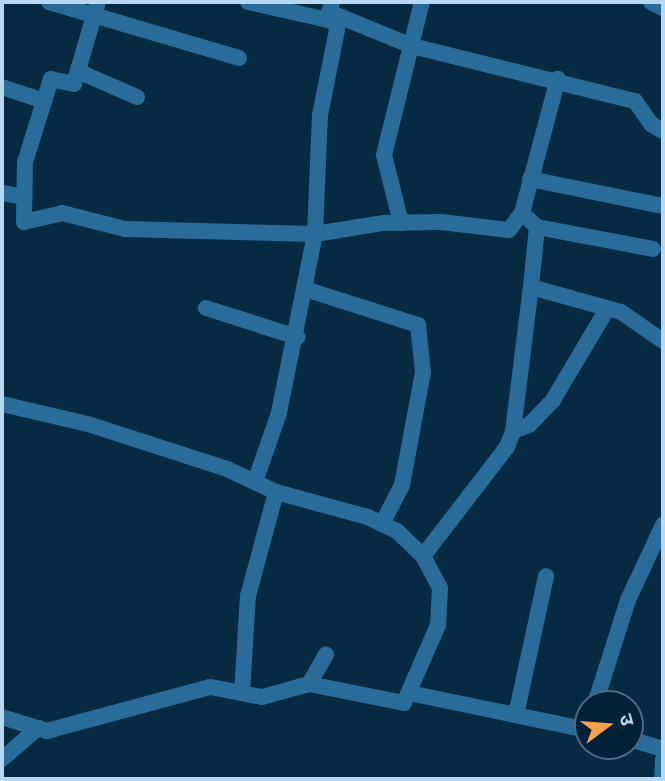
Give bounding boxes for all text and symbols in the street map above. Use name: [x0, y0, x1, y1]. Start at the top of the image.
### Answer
north arrow: [574, 690, 644, 760]
text: उ: [613, 711, 641, 729]

